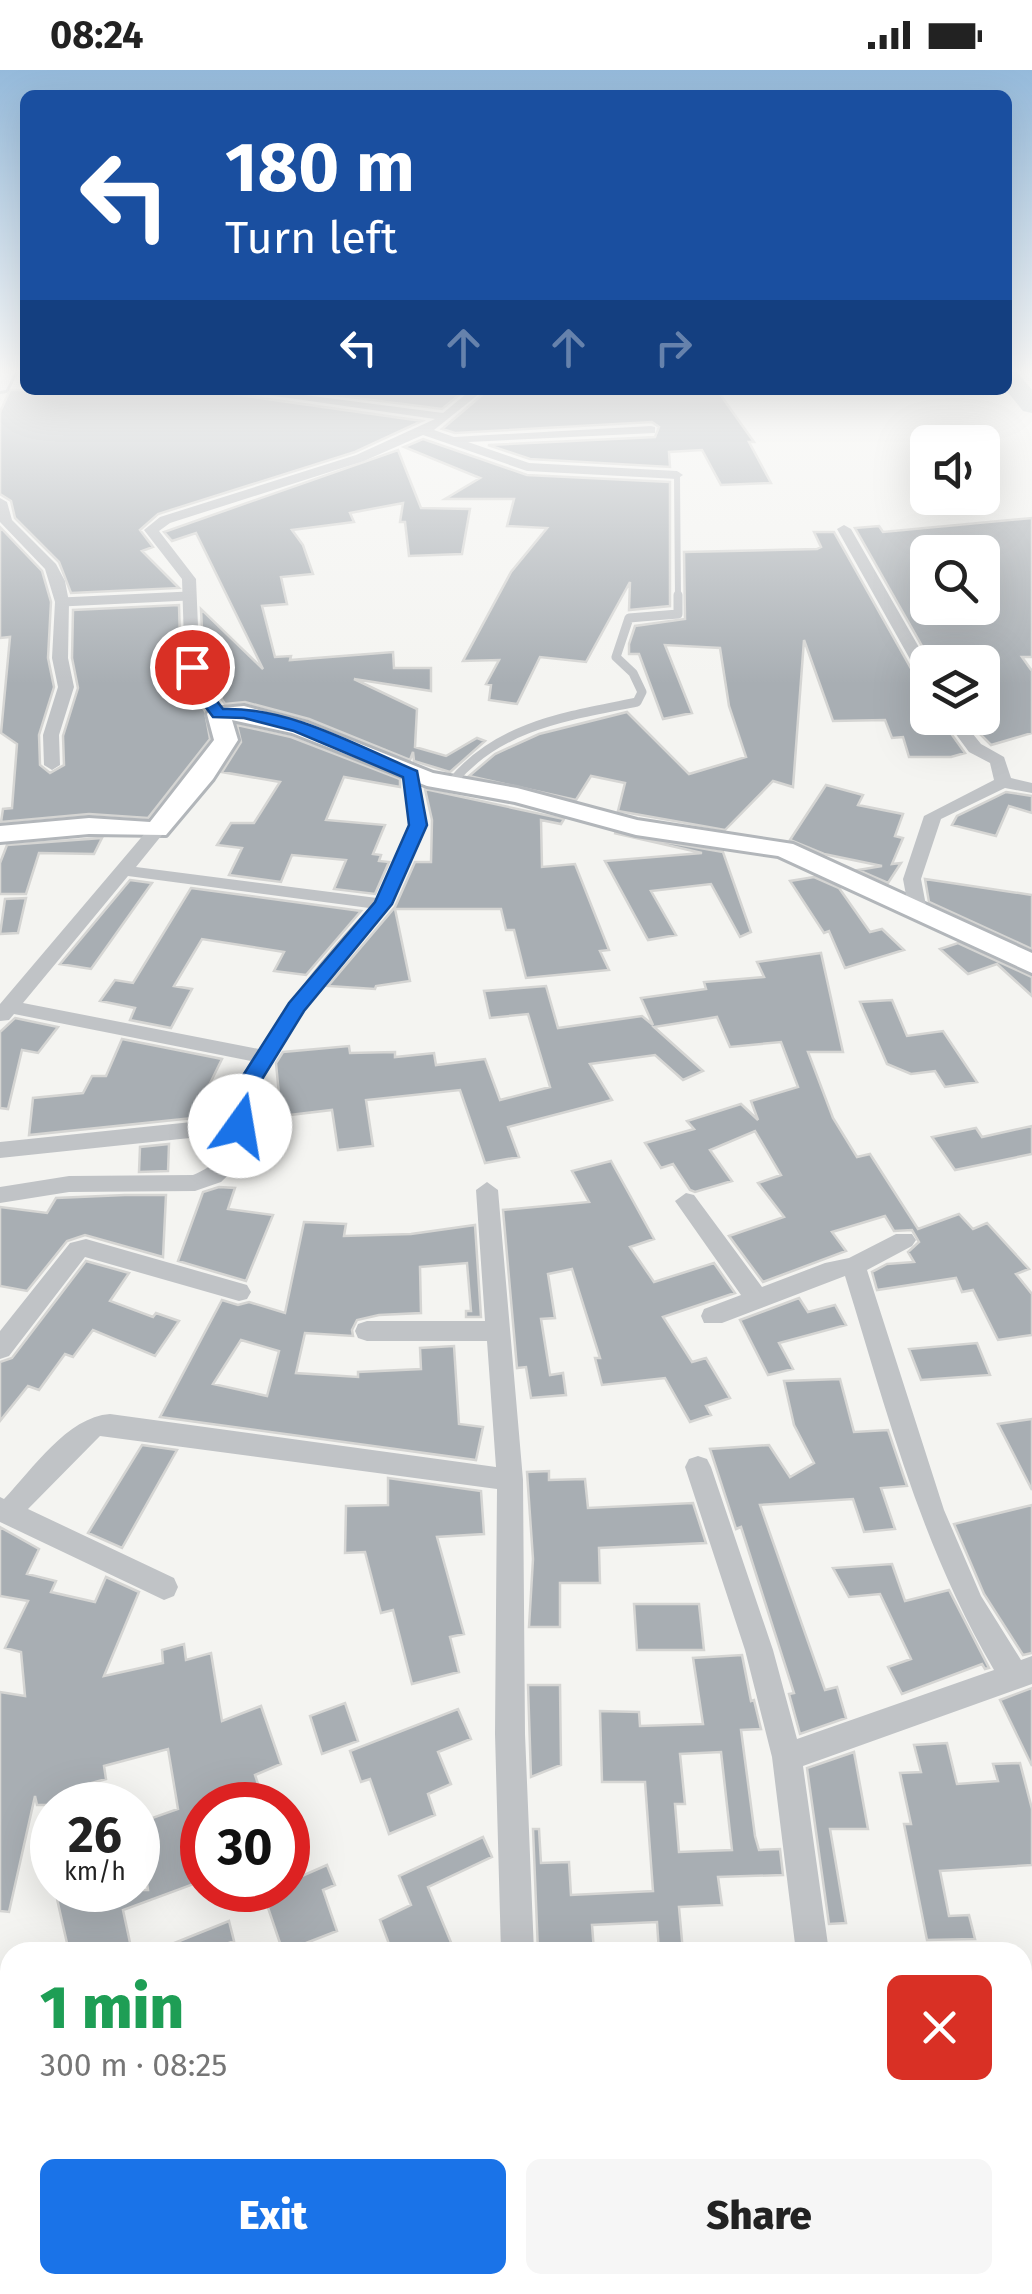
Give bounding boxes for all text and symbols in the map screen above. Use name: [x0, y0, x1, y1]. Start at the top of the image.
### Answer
text: 08:24: [50, 12, 143, 58]
text: 180 m: [225, 126, 415, 210]
icon: left: [60, 130, 190, 260]
text: Turn left: [225, 211, 397, 265]
icon: left: [331, 320, 386, 375]
icon: ahead: [436, 320, 491, 375]
icon: ahead: [541, 320, 596, 375]
icon: right: [646, 320, 701, 375]
map controls: [910, 425, 1000, 735]
button: sound: [910, 425, 1000, 515]
button: search: [910, 535, 1000, 625]
pin: [150, 625, 235, 710]
icon: arrive: [165, 640, 220, 695]
button: layers: [910, 645, 1000, 735]
position arrow: [188, 1074, 292, 1178]
speed limit sign: 30: [180, 1782, 310, 1912]
text: 26: [68, 1805, 122, 1865]
text: km/h: [64, 1857, 126, 1887]
text: 1 min: [40, 1972, 184, 2044]
button: close: [887, 1975, 992, 2080]
text: 300 m · 08:25: [40, 2046, 227, 2084]
button: Exit: [40, 2159, 506, 2274]
button: Share: [526, 2159, 992, 2274]

